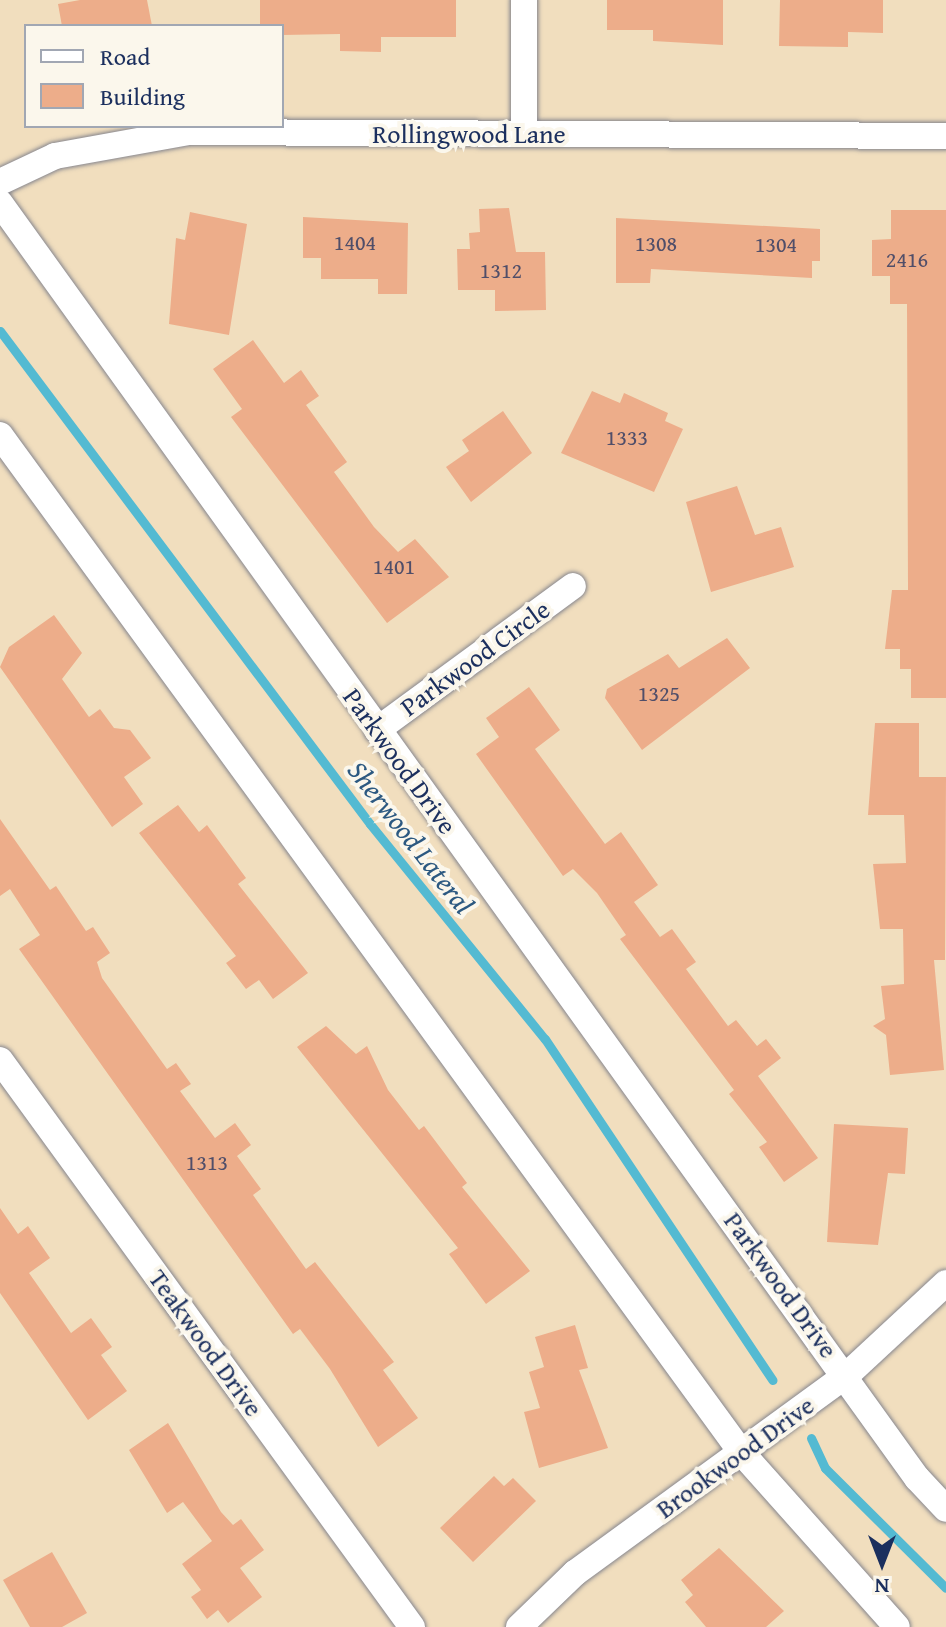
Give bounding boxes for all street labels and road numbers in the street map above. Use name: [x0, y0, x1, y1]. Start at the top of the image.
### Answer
street label: Rollingwood Lane: [372, 118, 566, 150]
street label: Parkwood Circle: [394, 593, 556, 723]
street label: Parkwood Drive: [337, 682, 463, 840]
street label: Parkwood Drive: [718, 1206, 844, 1364]
street label: Teakwood Drive: [142, 1264, 270, 1422]
street label: Brookwood Drive: [650, 1389, 820, 1525]

